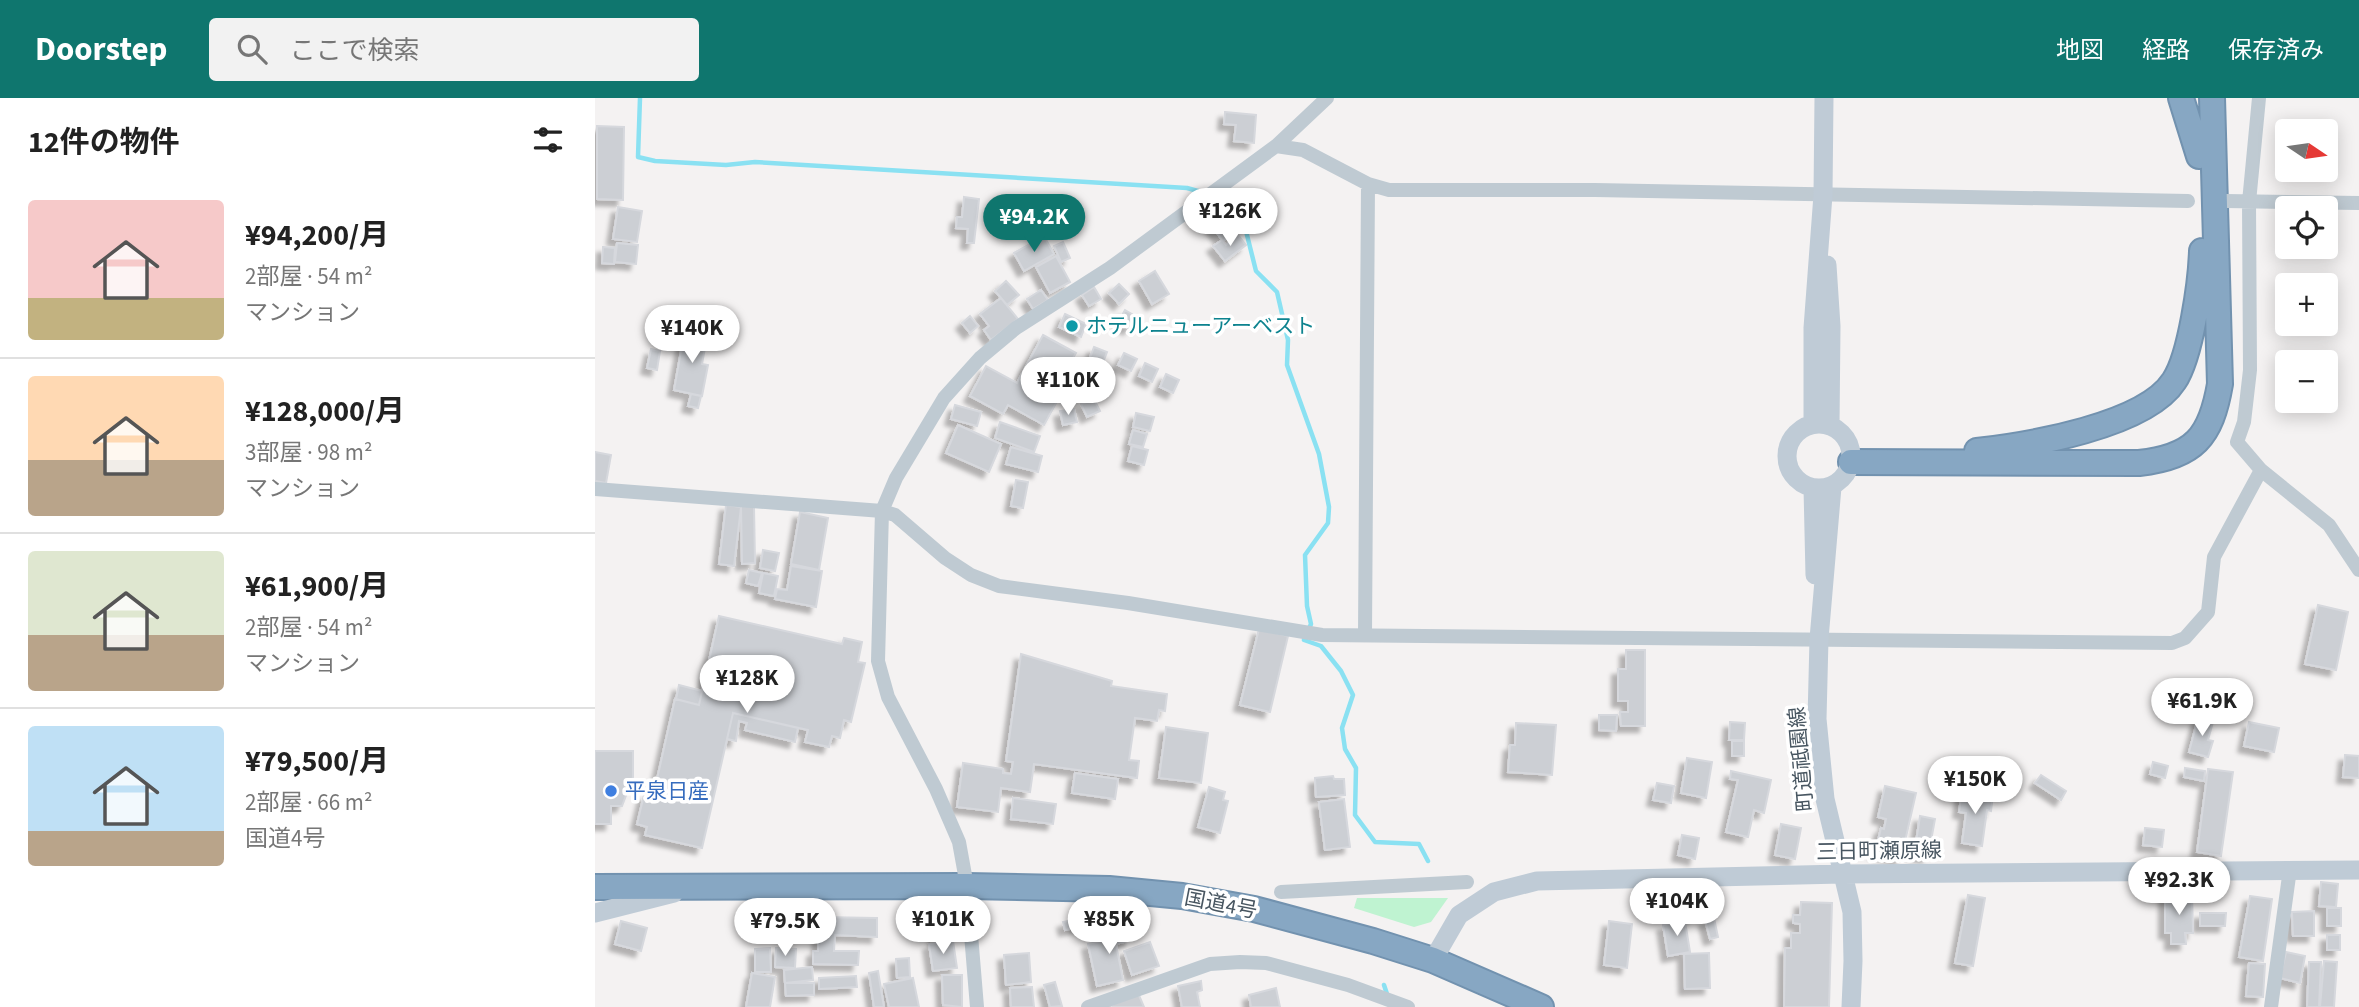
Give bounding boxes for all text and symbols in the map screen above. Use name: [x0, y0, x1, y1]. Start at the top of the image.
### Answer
search box: [209, 18, 699, 81]
text: Doorstep: [35, 26, 167, 73]
icon: search: [233, 30, 271, 68]
text: ここで検索: [289, 32, 419, 69]
text: 地図: [2056, 33, 2104, 68]
text: 経路: [2142, 33, 2190, 68]
text: 保存済み: [2228, 33, 2324, 68]
north arrow: [2275, 119, 2338, 182]
map controls: [2275, 119, 2338, 413]
text: 12件の物件: [28, 121, 180, 164]
icon: filters: [529, 121, 567, 159]
pin: ¥126K: [1181, 188, 1279, 248]
pin: ¥94.2K: [977, 194, 1091, 254]
text: ¥126K: [1199, 194, 1261, 227]
button: locate: [2275, 196, 2338, 259]
text: ¥94.2K: [999, 200, 1069, 233]
text: ¥94,200/月: [245, 214, 389, 257]
icon: home: [84, 228, 168, 312]
text: 2部屋 · 54 m²: [245, 260, 372, 293]
button: +: [2275, 273, 2338, 336]
text: マンション: [245, 296, 360, 329]
pin: ¥140K: [643, 306, 741, 365]
text: ¥140K: [661, 311, 723, 344]
place label: ホテルニューアーベスト: [1086, 311, 1315, 341]
marker: ホテルニューアーベスト: [1064, 318, 1080, 334]
button: −: [2275, 350, 2338, 413]
pin: ¥110K: [1019, 358, 1117, 417]
text: ¥110K: [1037, 363, 1099, 396]
text: ¥128,000/月: [245, 390, 405, 433]
icon: home: [84, 404, 168, 488]
text: 3部屋 · 98 m²: [245, 436, 372, 469]
text: マンション: [245, 472, 360, 505]
text: ¥61,900/月: [245, 565, 389, 608]
icon: home: [84, 579, 168, 663]
text: 2部屋 · 54 m²: [245, 611, 372, 644]
text: マンション: [245, 647, 360, 680]
pin: ¥128K: [698, 656, 796, 715]
text: ¥128K: [716, 661, 778, 694]
pin: ¥61.9K: [2145, 678, 2259, 738]
text: ¥61.9K: [2167, 684, 2237, 717]
street label: 町道祗園線: [1781, 705, 1821, 813]
text: ¥79,500/月: [245, 740, 389, 783]
icon: home: [84, 754, 168, 838]
pin: ¥150K: [1926, 756, 2024, 816]
text: ¥150K: [1944, 762, 2006, 795]
place label: 平泉日産: [625, 776, 709, 806]
marker: 平泉日産: [603, 783, 619, 799]
text: 2部屋 · 66 m²: [245, 786, 372, 819]
text: 国道4号: [245, 822, 325, 855]
street label: 三日町瀬原線: [1816, 835, 1942, 867]
pin: ¥92.3K: [2122, 858, 2236, 917]
text: ¥92.3K: [2144, 863, 2214, 896]
pin: ¥104K: [1628, 878, 1726, 938]
street label: 国道4号: [1182, 882, 1260, 926]
text: ¥104K: [1646, 884, 1708, 917]
pin: ¥101K: [894, 896, 992, 956]
pin: ¥85K: [1068, 896, 1150, 956]
pin: ¥79.5K: [728, 898, 842, 958]
text: ¥101K: [912, 902, 974, 935]
text: ¥85K: [1084, 902, 1134, 935]
text: ¥79.5K: [750, 904, 820, 937]

